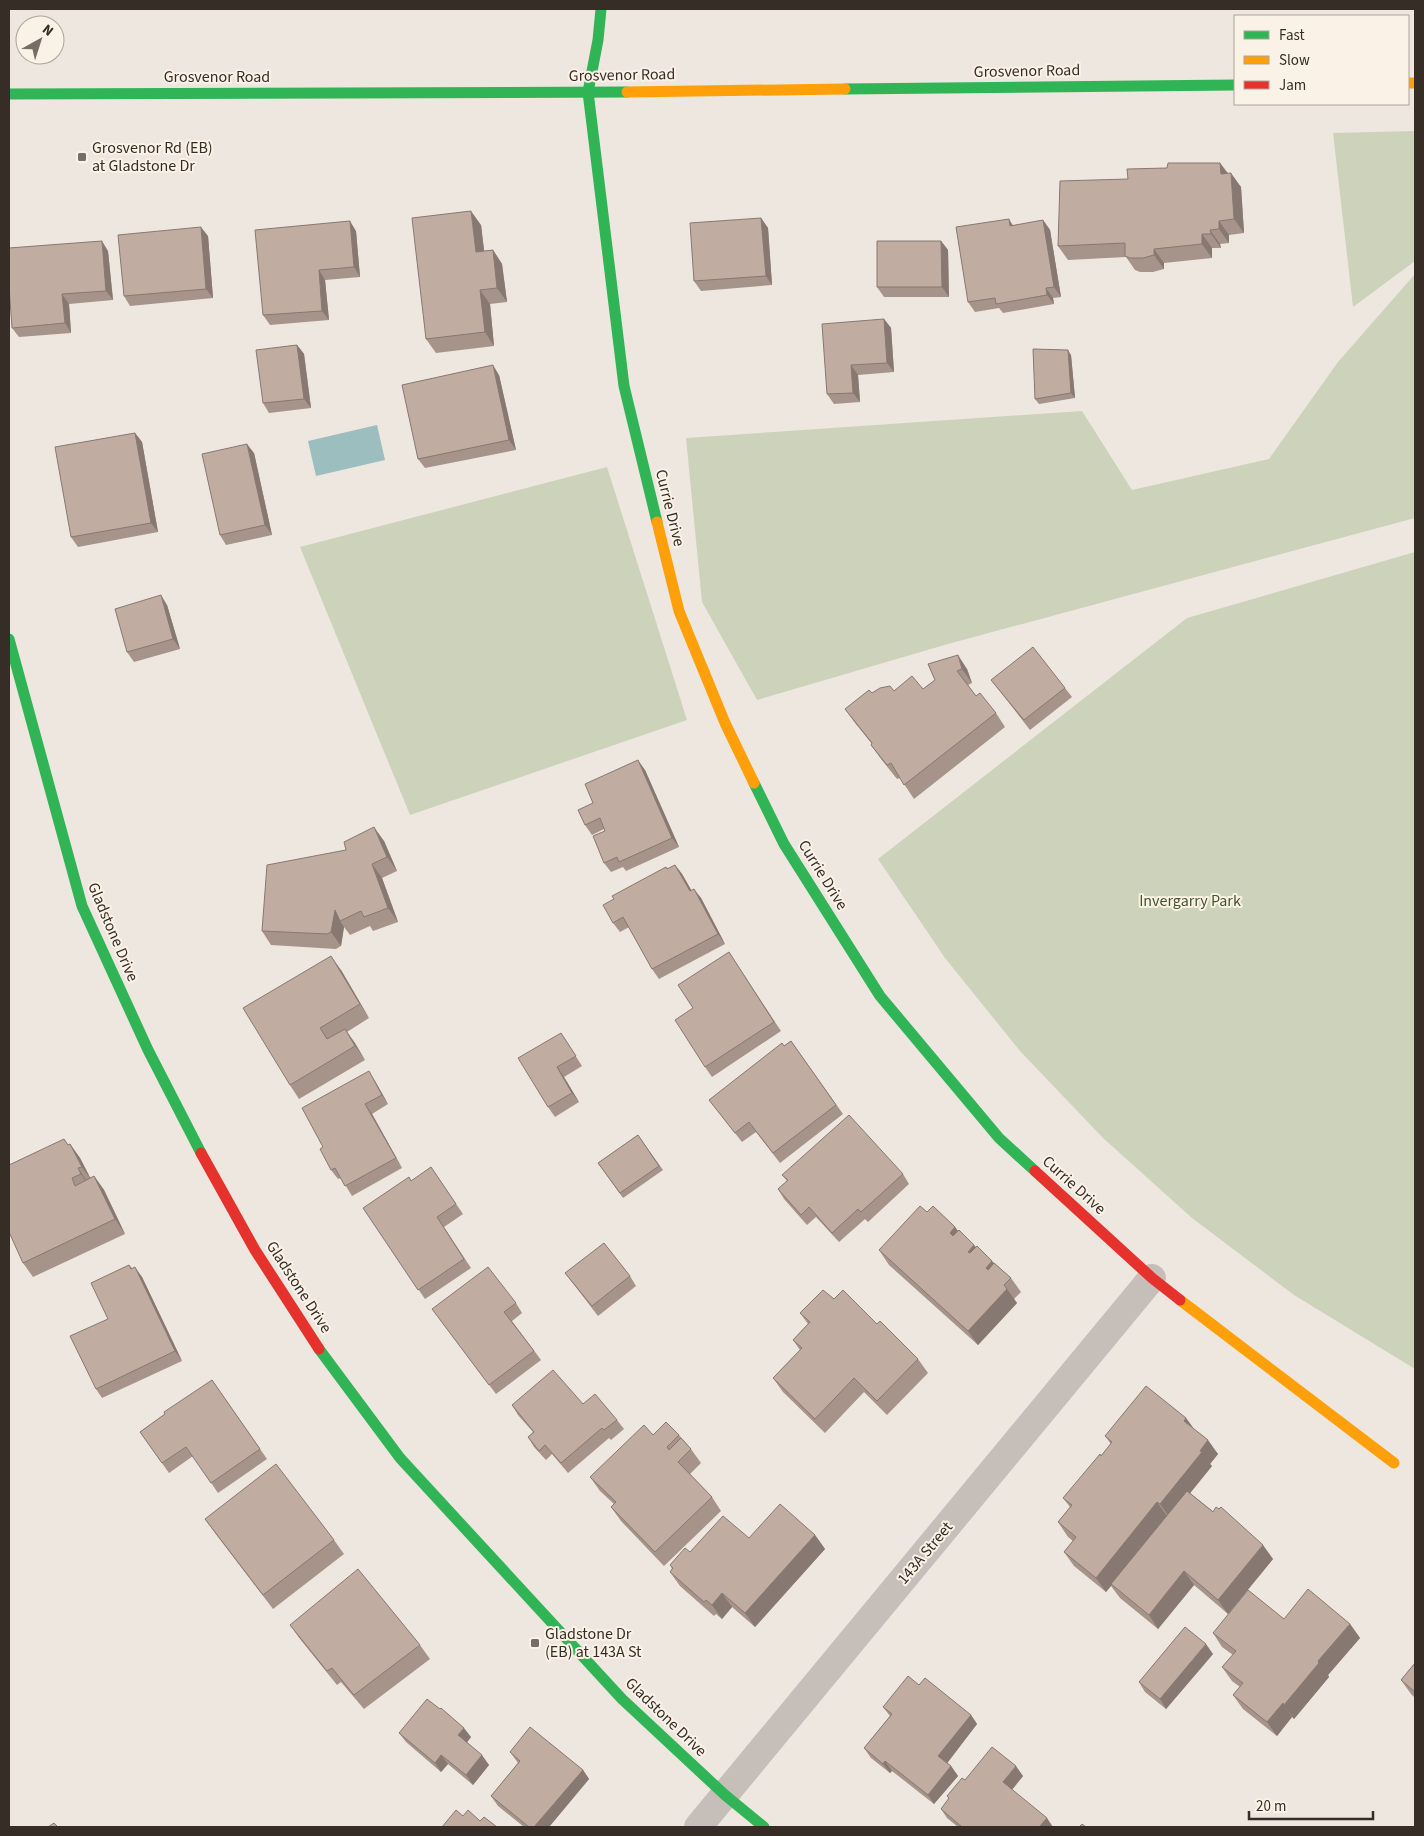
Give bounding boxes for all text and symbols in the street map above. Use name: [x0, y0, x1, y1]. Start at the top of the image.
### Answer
north arrow: [15, 15, 65, 65]
legend: [1234, 15, 1409, 105]
text: N: [38, 20, 57, 41]
text: Fast: [1279, 25, 1305, 46]
text: Slow: [1279, 50, 1310, 71]
street label: Grosvenor Road: [974, 59, 1080, 83]
street label: Grosvenor Road: [569, 63, 675, 87]
street label: Grosvenor Road: [164, 66, 270, 88]
text: Jam: [1279, 75, 1306, 96]
place label: Grosvenor Rd (EB) at Gladstone Dr: [92, 137, 213, 177]
marker: Grosvenor Rd (EB) at Gladstone Dr: [76, 151, 88, 163]
street label: Currie Drive: [650, 467, 690, 549]
street label: Currie Drive: [793, 836, 853, 914]
street label: Gladstone Drive: [82, 879, 144, 985]
park label: Invergarry Park: [1139, 890, 1241, 912]
street label: Currie Drive: [1037, 1151, 1111, 1219]
street label: Gladstone Drive: [261, 1237, 337, 1337]
street label: 143A Street: [892, 1516, 958, 1589]
place label: Gladstone Dr (EB) at 143A St: [545, 1623, 642, 1663]
marker: Gladstone Dr (EB) at 143A St: [529, 1637, 541, 1649]
street label: Gladstone Drive: [620, 1672, 712, 1762]
scale bar: [1249, 1788, 1373, 1820]
text: 20 m: [1256, 1796, 1286, 1817]

